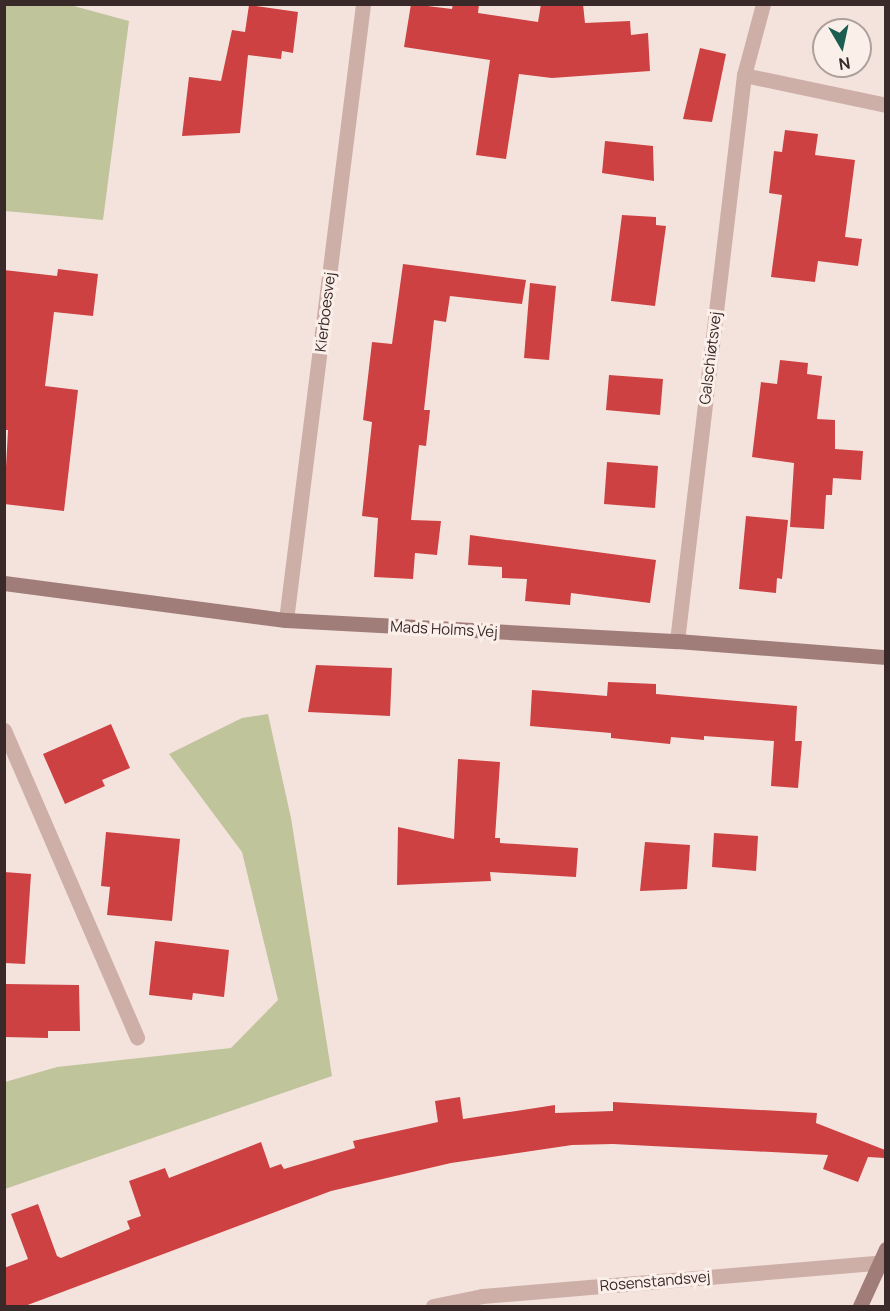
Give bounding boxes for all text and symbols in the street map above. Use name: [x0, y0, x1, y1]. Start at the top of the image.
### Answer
north arrow: [812, 18, 872, 78]
text: N: [837, 52, 852, 76]
street label: Kierboesvej: [311, 271, 339, 353]
street label: Galschiøtsvej: [695, 311, 725, 405]
street label: Mads Holms Vej: [390, 617, 498, 641]
street label: Rosenstandsvej: [599, 1267, 711, 1295]

